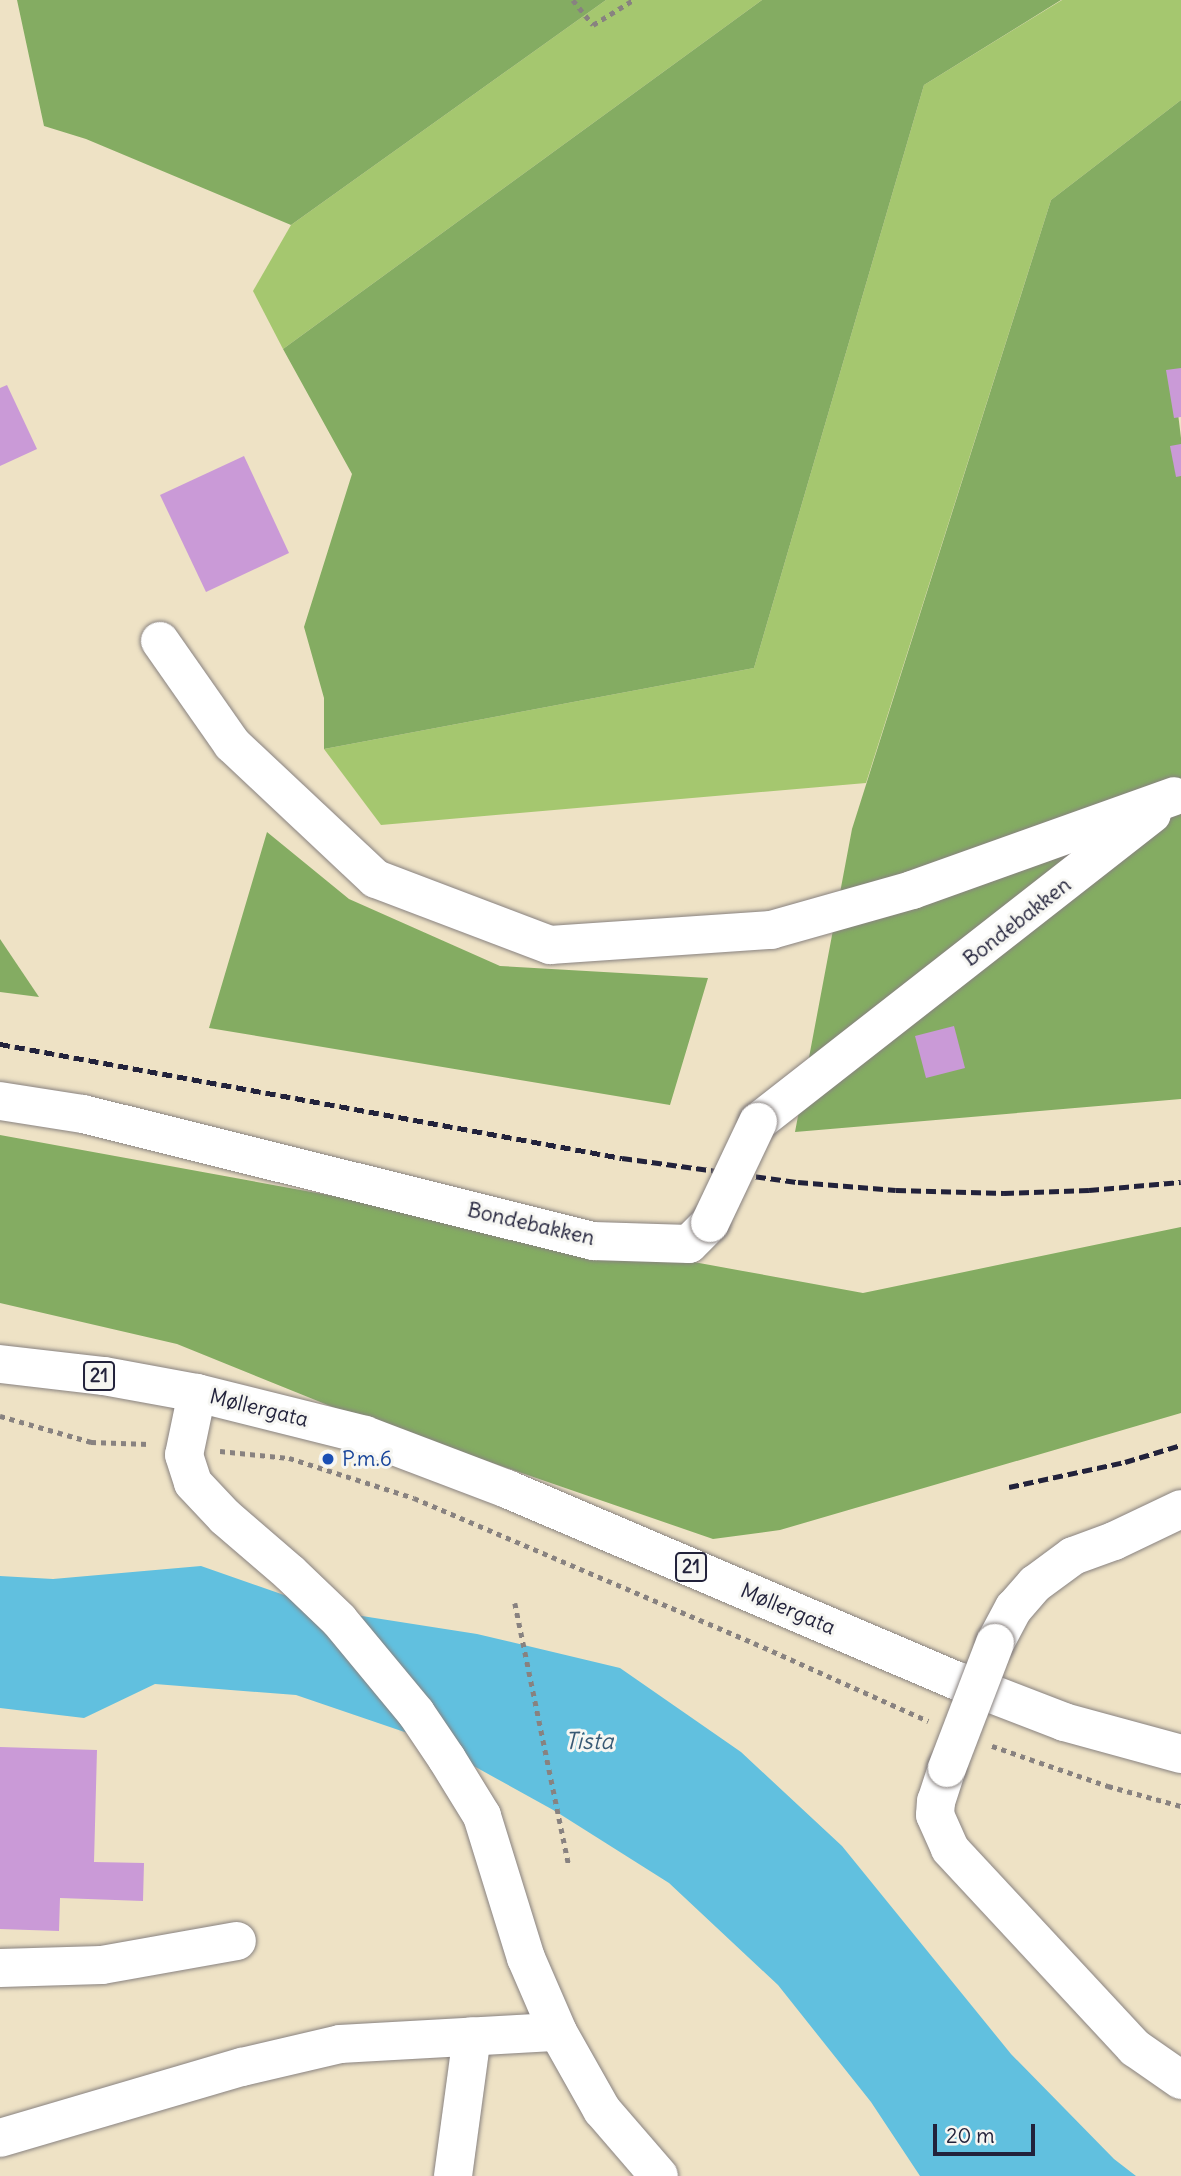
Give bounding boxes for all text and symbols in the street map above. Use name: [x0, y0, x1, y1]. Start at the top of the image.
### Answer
street label: Bondebakken: [958, 872, 1076, 972]
street label: Bondebakken: [465, 1197, 597, 1251]
road number: 21: [82, 1360, 116, 1392]
street label: Møllergata: [207, 1384, 311, 1432]
place label: P.m.6: [342, 1446, 392, 1472]
marker: P.m.6: [320, 1451, 336, 1467]
road number: 21: [674, 1552, 708, 1582]
street label: Møllergata: [737, 1578, 839, 1640]
water label: Tista: [565, 1727, 613, 1755]
scale bar: [936, 2110, 1038, 2154]
text: 20 m: [946, 2122, 995, 2149]

